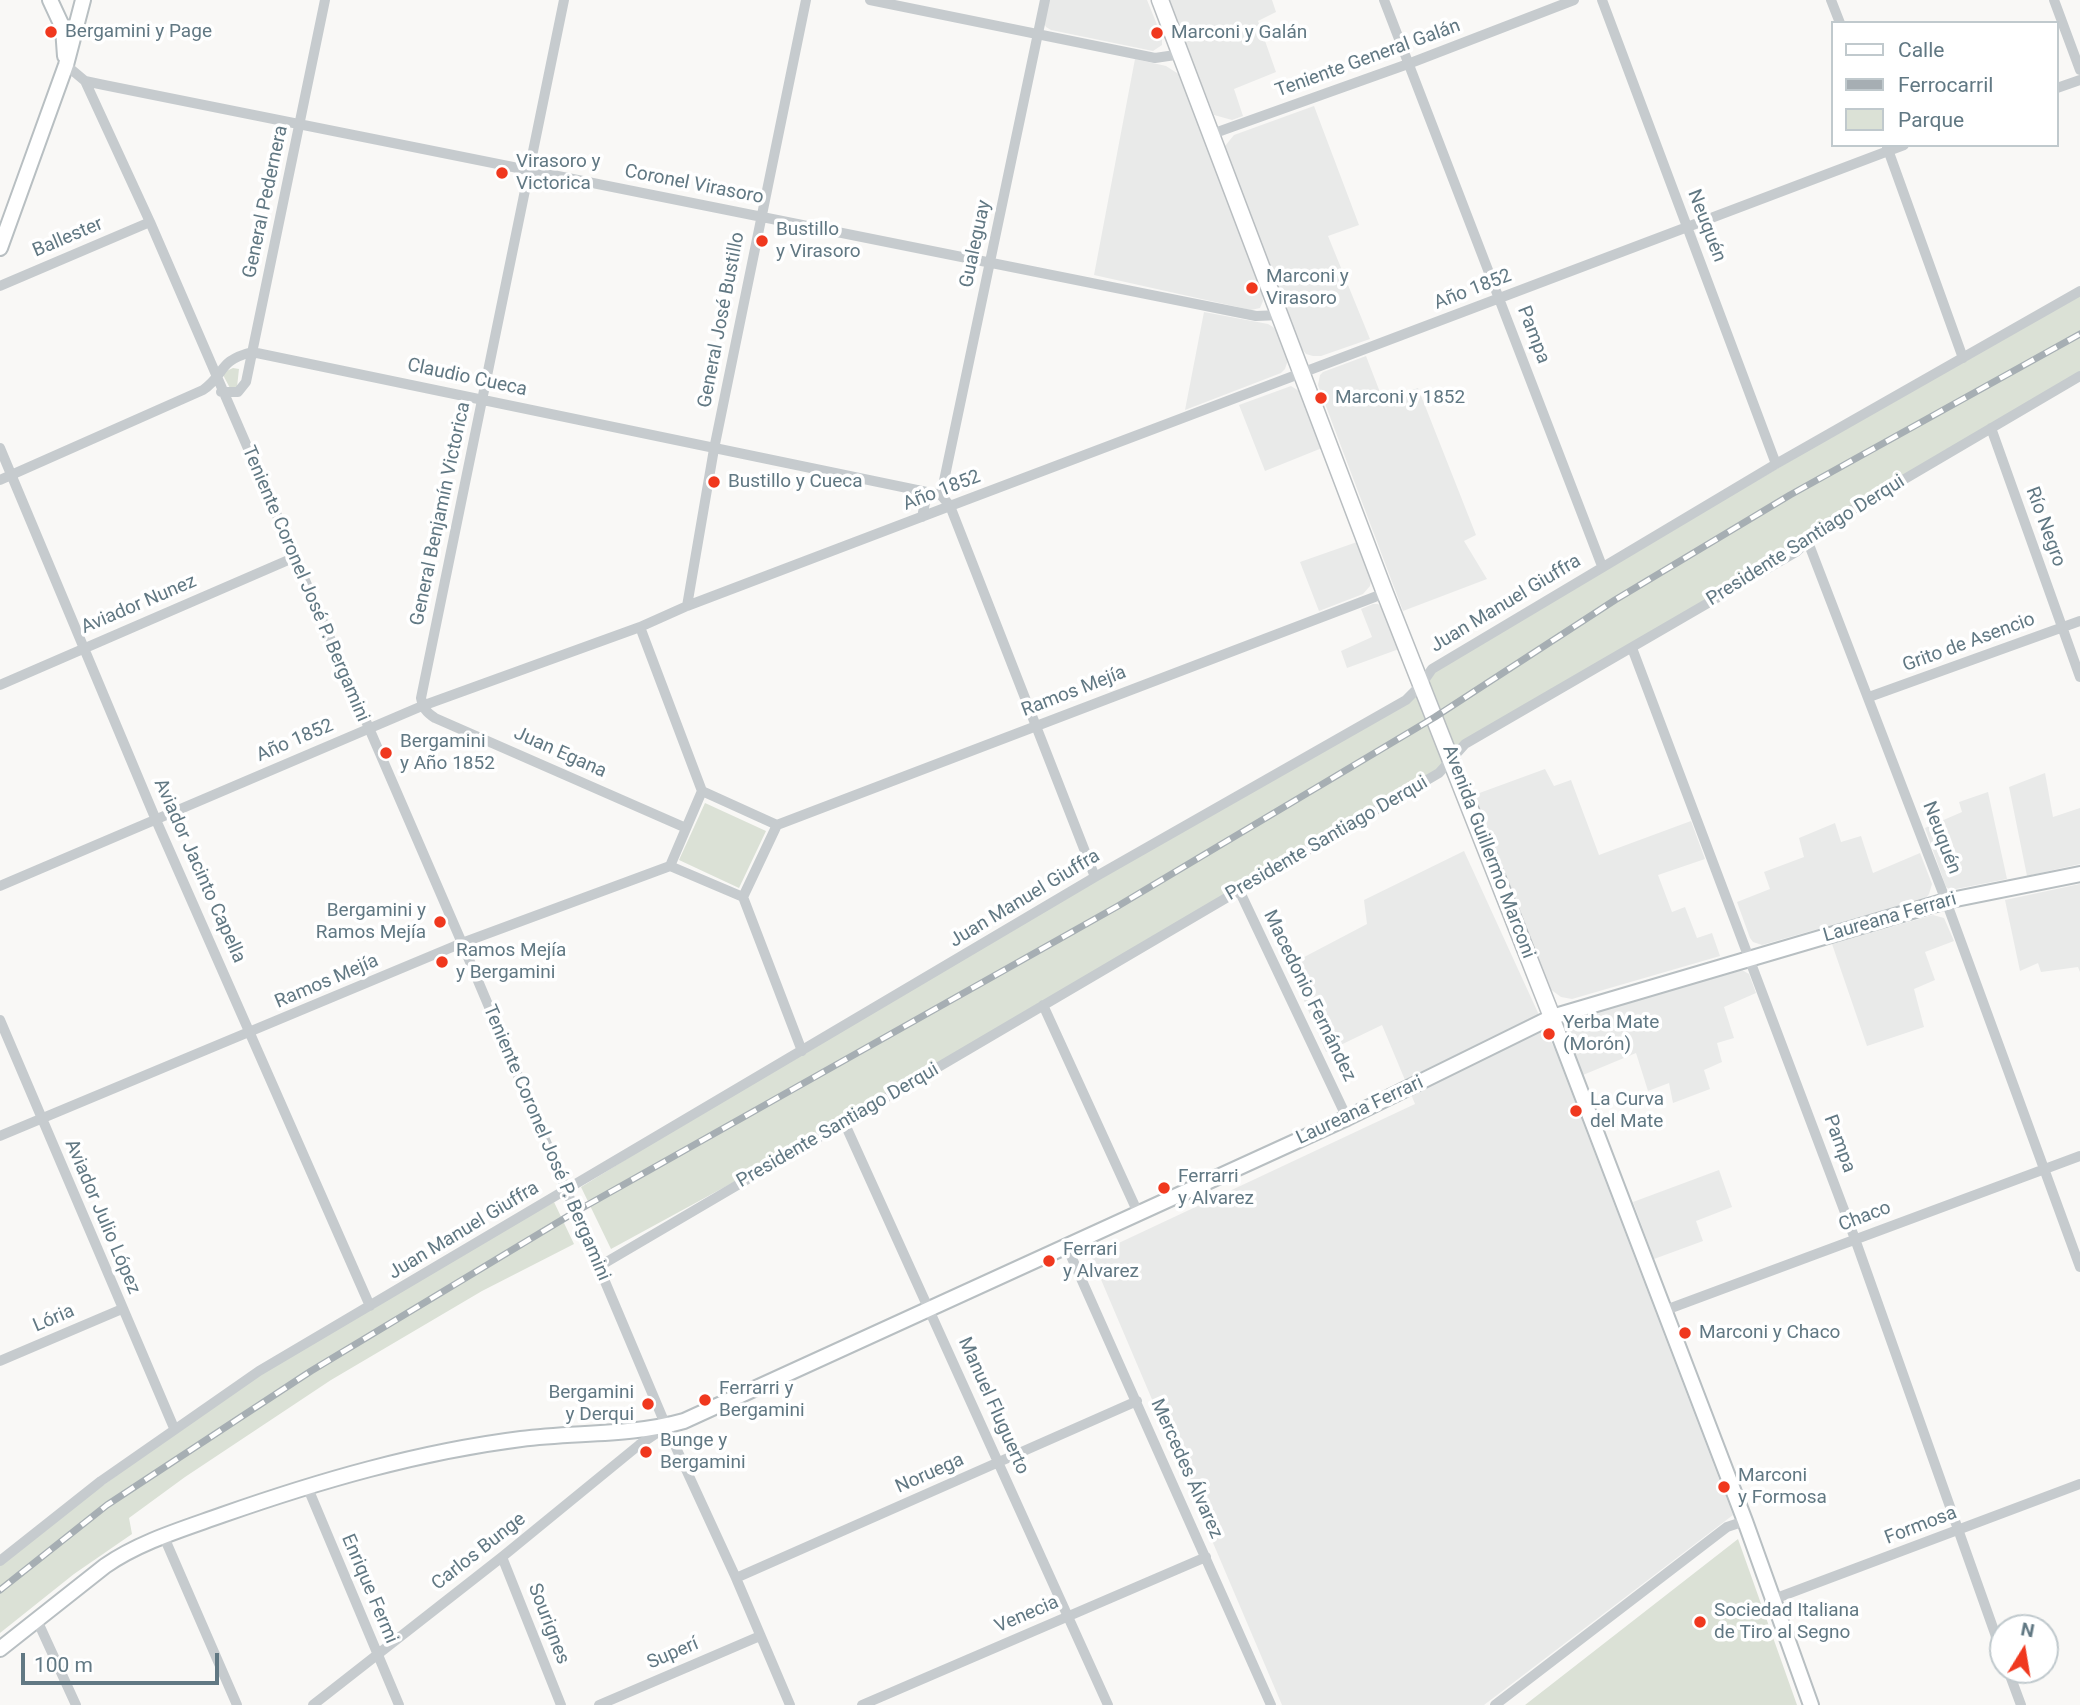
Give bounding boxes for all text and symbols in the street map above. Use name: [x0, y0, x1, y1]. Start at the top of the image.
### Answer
street label: Teniente General Galán: [1272, 15, 1464, 103]
place label: Bergamini y Page: [65, 21, 212, 43]
legend: [1832, 21, 2059, 147]
place label: Marconi y Galán: [1171, 22, 1307, 44]
marker: Bergamini y Page: [43, 24, 59, 40]
marker: Marconi y Galán: [1149, 25, 1165, 41]
text: Calle: [1898, 38, 1944, 62]
text: Ferrocarril: [1898, 73, 1993, 97]
text: Parque: [1898, 108, 1964, 132]
street label: General Pedernera: [239, 124, 293, 280]
place label: Virasoro y Victorica: [516, 151, 601, 195]
street label: Coronel Virasoro: [623, 160, 765, 210]
marker: Virasoro y Victorica: [494, 165, 510, 181]
street label: Neuquén: [1682, 186, 1730, 266]
street label: Gualeguay: [956, 198, 996, 290]
street label: Ballester: [29, 213, 107, 263]
place label: Bustillo y Virasoro: [776, 219, 861, 263]
street label: General José Bustillo: [694, 230, 750, 410]
marker: Bustillo y Virasoro: [754, 233, 770, 249]
street label: Año 1852: [1431, 265, 1515, 315]
place label: Marconi y Virasoro: [1266, 266, 1349, 310]
marker: Marconi y Virasoro: [1244, 280, 1260, 296]
street label: Pampa: [1512, 303, 1554, 367]
street label: Claudio Cueca: [405, 354, 529, 402]
place label: Marconi y 1852: [1335, 387, 1465, 409]
marker: Marconi y 1852: [1313, 390, 1329, 406]
street label: General Benjamín Victorica: [406, 400, 476, 628]
street label: Teniente Coronel José P. Bergamini: [236, 443, 374, 725]
street label: Año 1852: [900, 466, 984, 516]
place label: Bustillo y Cueca: [728, 471, 863, 493]
street label: Presidente Santiago Derqui: [1703, 471, 1909, 611]
marker: Bustillo y Cueca: [706, 474, 722, 490]
street label: Río Negro: [2020, 484, 2070, 570]
street label: Juan Manuel Giuffra: [1427, 550, 1585, 658]
street label: Aviador Nunez: [78, 571, 200, 639]
street label: Grito de Asencio: [1900, 608, 2038, 678]
street label: Ramos Mejía: [1018, 662, 1130, 722]
street label: Año 1852: [253, 715, 337, 767]
street label: Juan Egana: [510, 722, 610, 784]
place label: Bergamini y Año 1852: [400, 731, 495, 775]
street label: Avenida Guillermo Marconi: [1437, 742, 1539, 962]
marker: Bergamini y Año 1852: [378, 745, 394, 761]
street label: Presidente Santiago Derqui: [1222, 772, 1432, 906]
street label: Aviador Jacinto Capella: [148, 775, 250, 967]
street label: Neuquén: [1917, 798, 1965, 878]
street label: Juan Manuel Giuffra: [946, 845, 1104, 953]
street label: Laureana Ferrari: [1821, 888, 1959, 948]
place label: Bergamini y Ramos Mejía: [316, 900, 426, 944]
street label: Macedonio Fernández: [1258, 907, 1360, 1085]
marker: Bergamini y Ramos Mejía: [432, 914, 448, 930]
place label: Ramos Mejía y Bergamini: [456, 940, 566, 984]
street label: Ramos Mejía: [272, 950, 382, 1014]
marker: Ramos Mejía y Bergamini: [434, 954, 450, 970]
street label: Teniente Coronel José P. Bergamini: [477, 1002, 615, 1284]
place label: Yerba Mate (Morón): [1563, 1012, 1659, 1056]
marker: Yerba Mate (Morón): [1541, 1026, 1557, 1042]
street label: Presidente Santiago Derqui: [733, 1059, 943, 1193]
street label: Laureana Ferrari: [1293, 1072, 1427, 1150]
place label: La Curva del Mate: [1590, 1089, 1664, 1133]
marker: La Curva del Mate: [1568, 1103, 1584, 1119]
street label: Pampa: [1818, 1112, 1860, 1176]
street label: Aviador Julio López: [59, 1136, 145, 1298]
place label: Ferrarri y Alvarez: [1178, 1166, 1254, 1210]
street label: Juan Manuel Giuffra: [385, 1177, 543, 1285]
marker: Ferrarri y Alvarez: [1156, 1180, 1172, 1196]
street label: Chaco: [1836, 1197, 1894, 1237]
place label: Ferrari y Alvarez: [1063, 1239, 1139, 1283]
marker: Ferrari y Alvarez: [1041, 1253, 1057, 1269]
street label: Lória: [30, 1300, 78, 1338]
place label: Marconi y Chaco: [1699, 1322, 1840, 1344]
marker: Marconi y Chaco: [1677, 1325, 1693, 1341]
street label: Manuel Fluguerto: [953, 1334, 1033, 1478]
place label: Ferrarri y Bergamini: [719, 1378, 805, 1422]
place label: Bergamini y Derqui: [548, 1382, 634, 1426]
marker: Ferrarri y Bergamini: [697, 1392, 713, 1408]
marker: Bergamini y Derqui: [640, 1396, 656, 1412]
street label: Mercedes Álvarez: [1145, 1396, 1227, 1542]
place label: Bunge y Bergamini: [660, 1430, 746, 1474]
marker: Bunge y Bergamini: [638, 1444, 654, 1460]
street label: Noruega: [892, 1449, 968, 1499]
place label: Marconi y Formosa: [1738, 1465, 1827, 1509]
marker: Marconi y Formosa: [1716, 1479, 1732, 1495]
street label: Formosa: [1882, 1502, 1960, 1550]
street label: Carlos Bunge: [428, 1508, 530, 1596]
street label: Enrique Fermi: [336, 1531, 402, 1647]
street label: Sourignes: [522, 1580, 574, 1668]
street label: Venecia: [992, 1591, 1062, 1639]
place label: Sociedad Italiana de Tiro al Segno: [1714, 1600, 1859, 1644]
marker: Sociedad Italiana de Tiro al Segno: [1692, 1614, 1708, 1630]
north arrow: [1989, 1614, 2059, 1684]
text: N: [2019, 1617, 2036, 1642]
street label: Superí: [644, 1633, 702, 1675]
scale bar: [24, 1638, 222, 1682]
text: 100 m: [34, 1653, 93, 1677]

